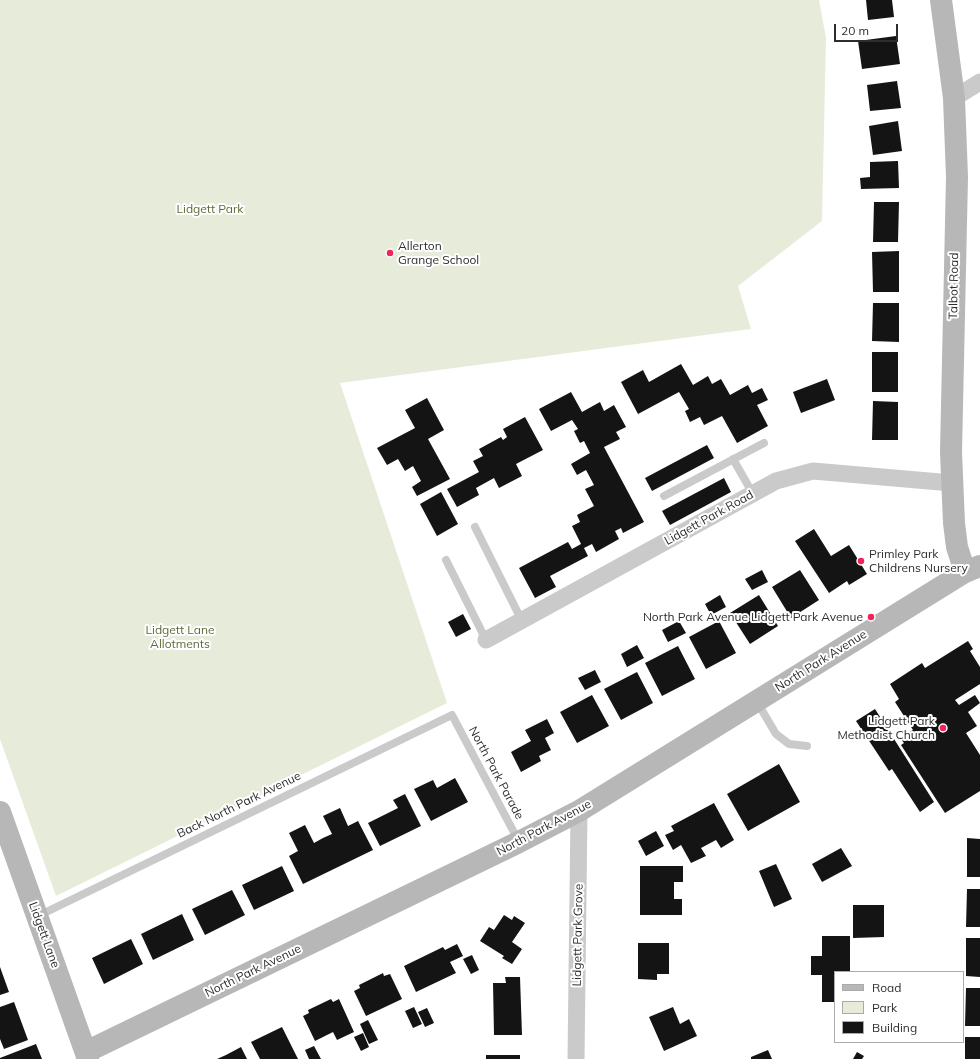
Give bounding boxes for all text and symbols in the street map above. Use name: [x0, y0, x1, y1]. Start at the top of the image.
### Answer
scale bar: [836, 16, 900, 42]
text: 20 m: [841, 23, 869, 38]
park label: Lidgett Park: [177, 202, 243, 216]
place label: Allerton Grange School: [398, 239, 479, 267]
marker: Allerton Grange School: [385, 248, 395, 258]
street label: Talbot Road: [946, 252, 962, 320]
street label: Lidgett Park Road: [662, 488, 756, 548]
place label: Primley Park Childrens Nursery: [869, 547, 968, 575]
marker: Primley Park Childrens Nursery: [856, 556, 866, 566]
place label: North Park Avenue Lidgett Park Avenue: [643, 610, 863, 624]
marker: North Park Avenue Lidgett Park Avenue: [866, 612, 876, 622]
park label: Lidgett Lane Allotments: [145, 623, 215, 651]
street label: North Park Avenue: [773, 627, 869, 695]
place label: Lidgett Park Methodist Church: [837, 714, 935, 742]
marker: Lidgett Park Methodist Church: [938, 723, 948, 733]
street label: North Park Parade: [465, 724, 527, 822]
street label: Back North Park Avenue: [175, 769, 303, 841]
street label: North Park Avenue: [494, 797, 594, 859]
street label: Lidgett Park Grove: [570, 884, 586, 986]
street label: Lidgett Lane: [25, 900, 63, 970]
street label: North Park Avenue: [203, 942, 303, 1000]
legend: [834, 971, 964, 1043]
text: Road: [872, 980, 901, 995]
text: Park: [872, 1000, 897, 1015]
text: Building: [872, 1020, 917, 1035]

